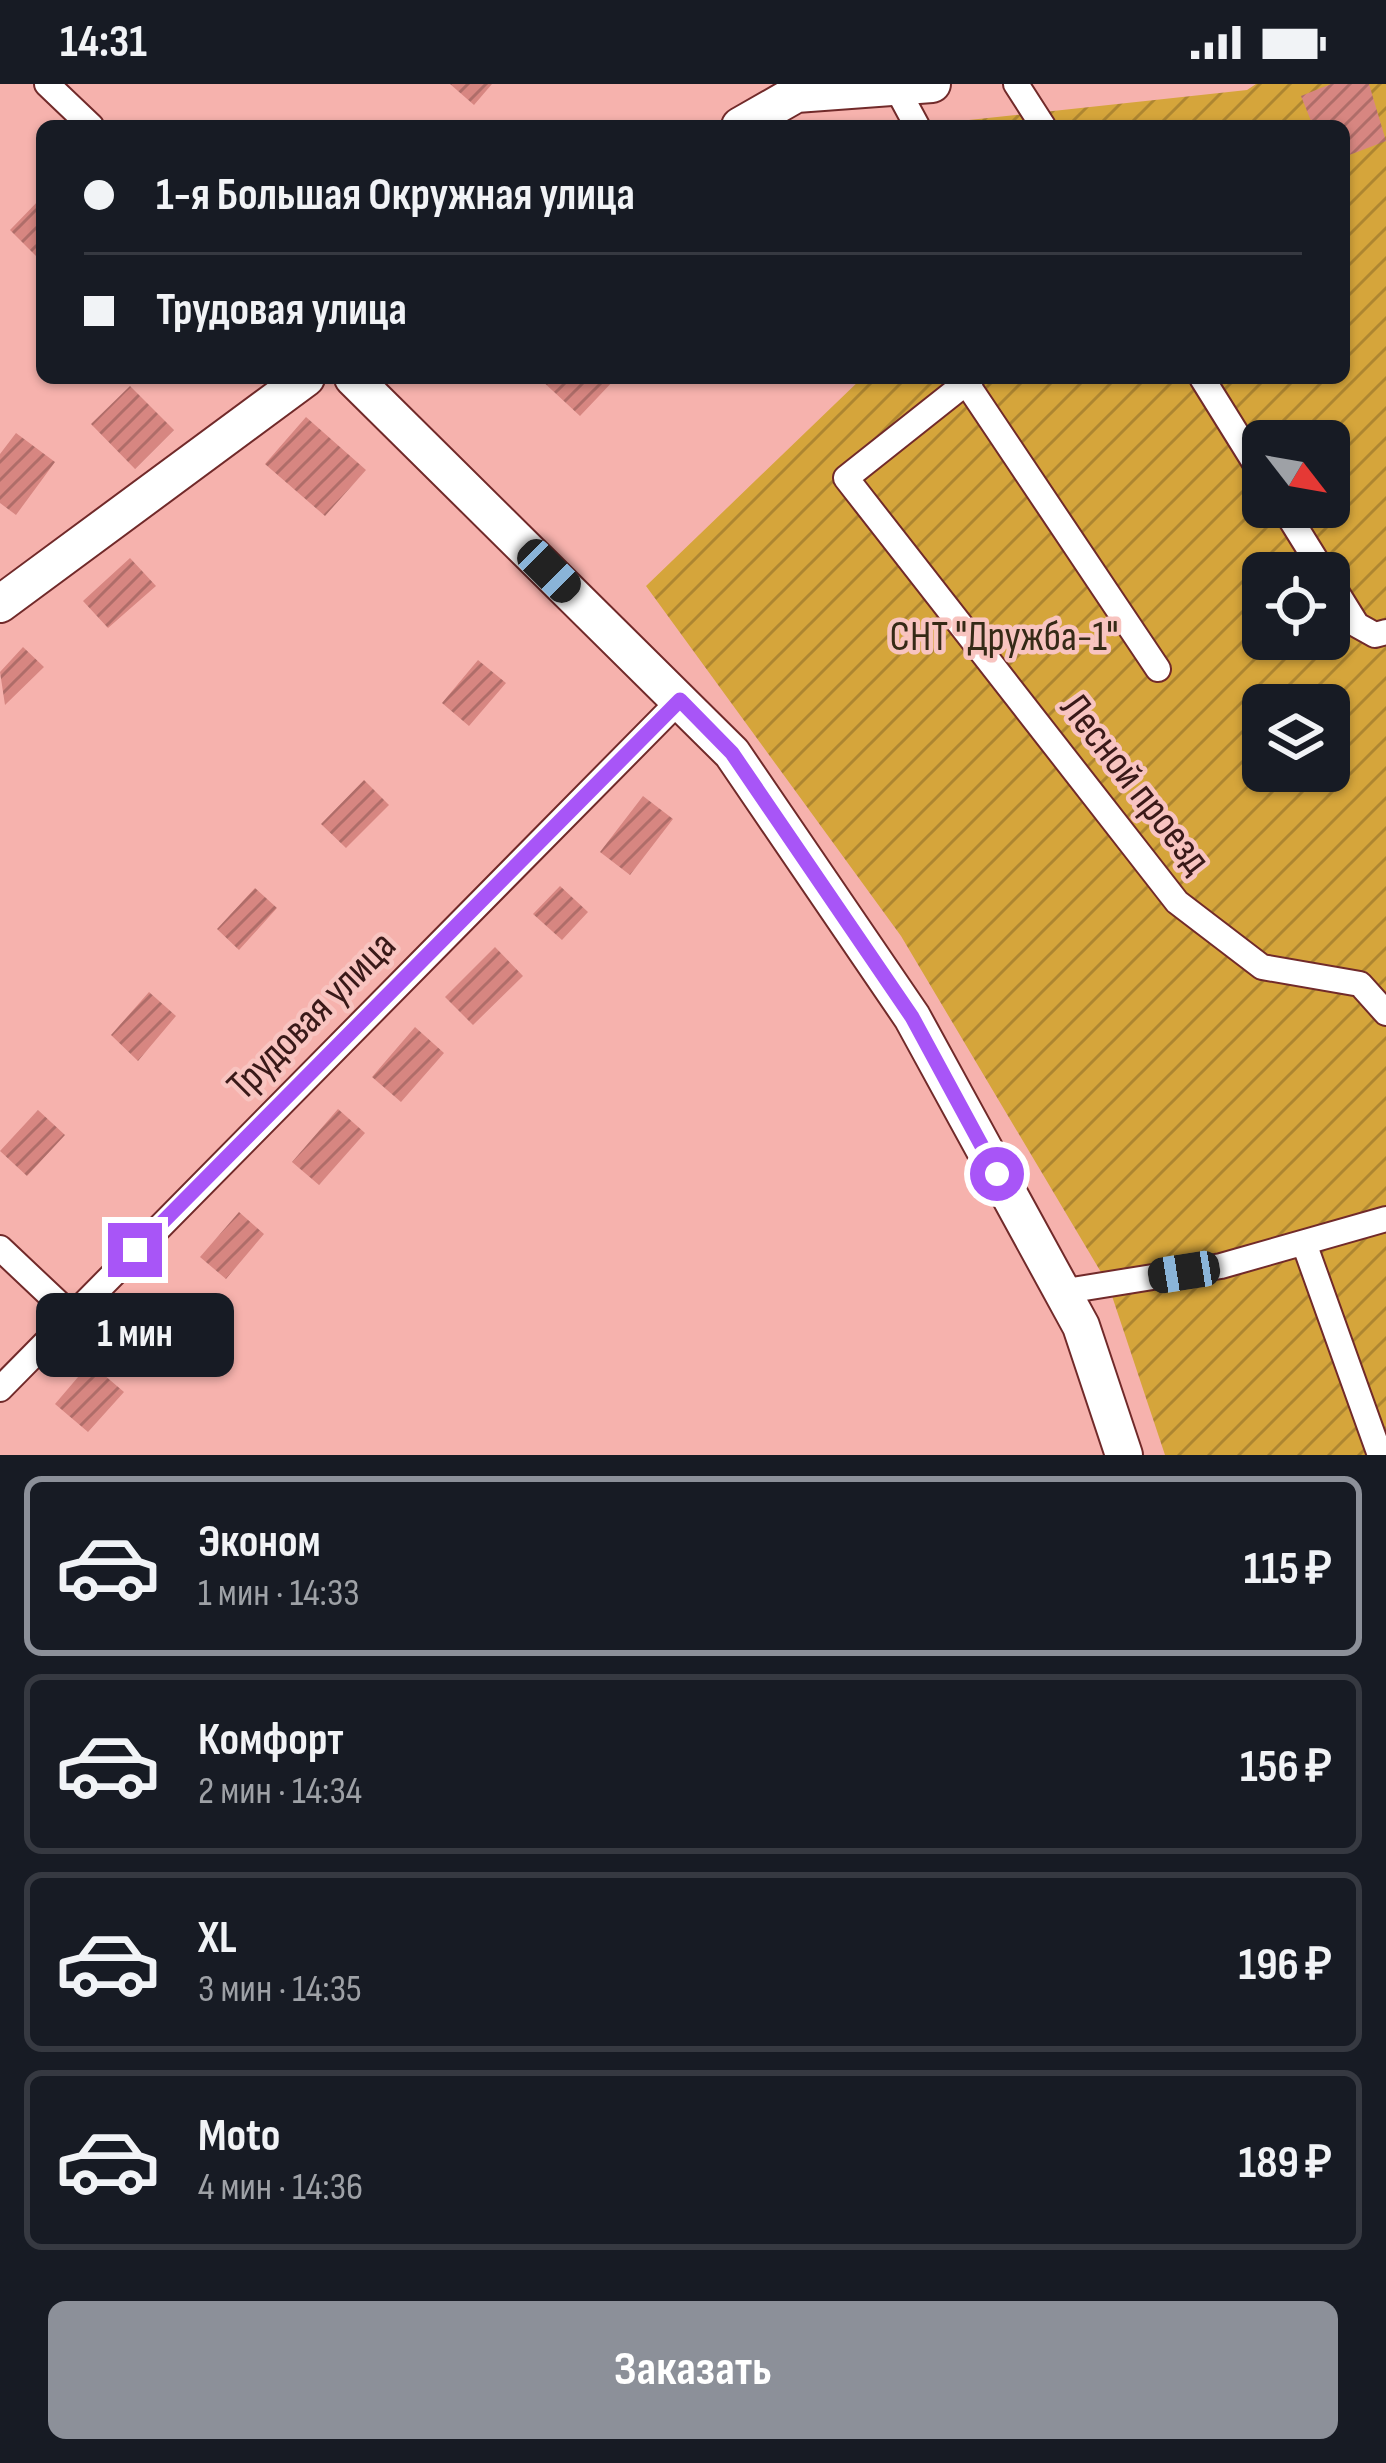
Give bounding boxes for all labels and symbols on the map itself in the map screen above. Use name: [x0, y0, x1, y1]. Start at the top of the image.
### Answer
north arrow: [1242, 420, 1350, 528]
car: [511, 533, 587, 609]
park label: СНТ "Дружба-1": [890, 612, 1118, 663]
street label: Лесной проезд: [1049, 684, 1221, 884]
street label: Трудовая улица: [217, 921, 407, 1111]
route start: [970, 1147, 1024, 1201]
route end: [108, 1223, 162, 1277]
car: [1146, 1249, 1222, 1295]
callout: 1 мин: [36, 1292, 234, 1376]

